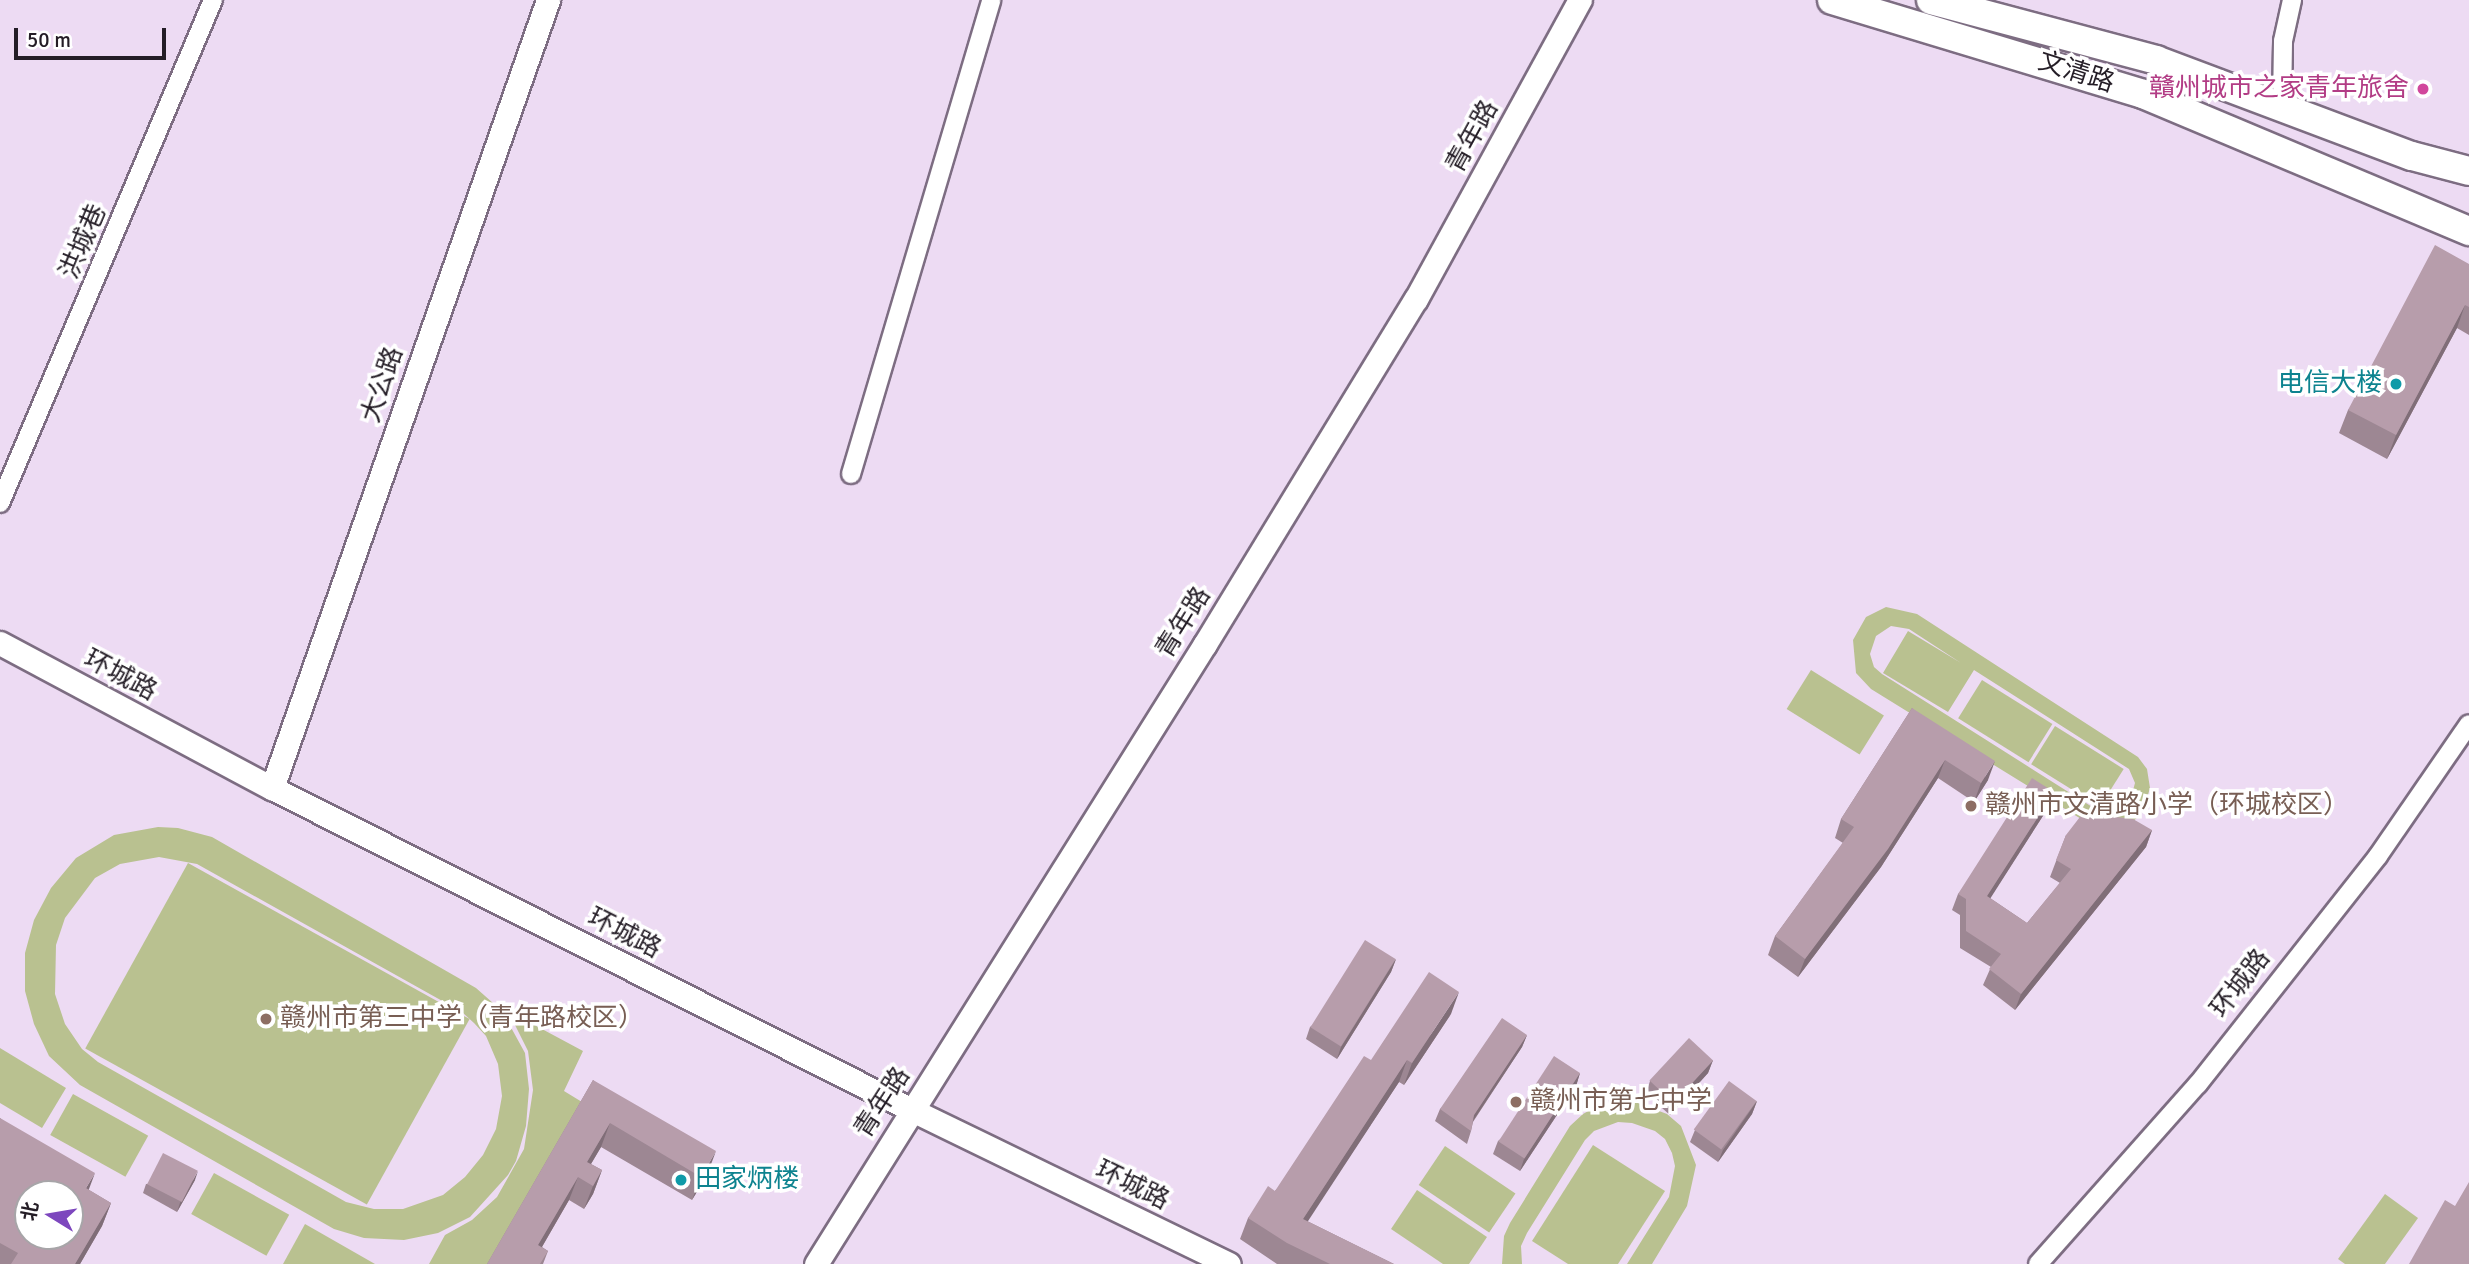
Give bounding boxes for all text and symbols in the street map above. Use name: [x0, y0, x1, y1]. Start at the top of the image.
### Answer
scale bar: [18, 14, 170, 58]
text: 50 m: [27, 27, 71, 53]
street label: 文清路: [2034, 46, 2118, 100]
place label: 贛州城市之家青年旅舍: [2149, 73, 2409, 105]
marker: 贛州城市之家青年旅舍: [2415, 81, 2431, 97]
street label: 青年路: [1440, 95, 1506, 179]
street label: 洪城巷: [54, 200, 114, 284]
street label: 大公路: [356, 343, 410, 427]
place label: 电信大楼: [2278, 368, 2382, 400]
marker: 电信大楼: [2388, 376, 2404, 392]
street label: 青年路: [1150, 582, 1218, 664]
street label: 环城路: [78, 644, 162, 708]
place label: 赣州市文清路小学（环城校区）: [1985, 790, 2349, 822]
marker: 赣州市文清路小学（环城校区）: [1963, 798, 1979, 814]
street label: 环城路: [582, 902, 666, 966]
street label: 环城路: [2205, 944, 2277, 1024]
place label: 赣州市第三中学（青年路校区）: [280, 1003, 644, 1035]
marker: 赣州市第三中学（青年路校区）: [258, 1011, 274, 1027]
street label: 青年路: [849, 1062, 917, 1144]
place label: 赣州市第七中学: [1530, 1086, 1712, 1118]
marker: 赣州市第七中学: [1508, 1094, 1524, 1110]
street label: 环城路: [1090, 1155, 1174, 1217]
place label: 田家炳楼: [695, 1164, 799, 1196]
marker: 田家炳楼: [673, 1172, 689, 1188]
north arrow: [14, 1180, 84, 1250]
text: 北: [17, 1200, 44, 1223]

